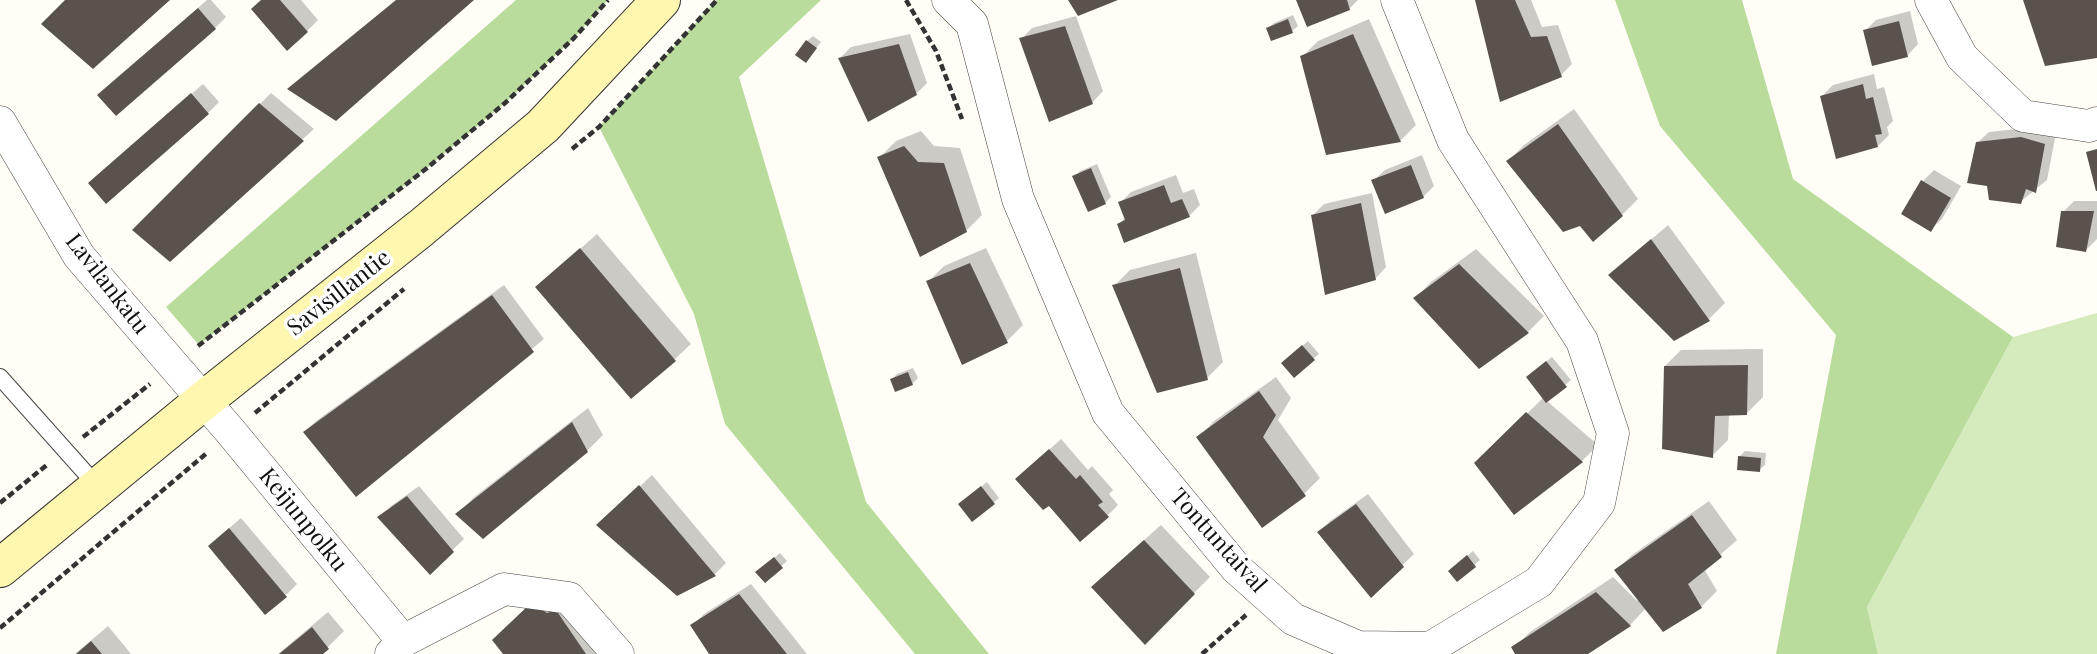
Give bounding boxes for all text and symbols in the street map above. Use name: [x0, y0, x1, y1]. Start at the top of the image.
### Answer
street label: Lavilankatu: [59, 228, 155, 340]
street label: Savisillantie: [282, 244, 396, 342]
street label: Keijunpolku: [253, 463, 353, 577]
street label: Tontuntaival: [1164, 483, 1272, 599]

